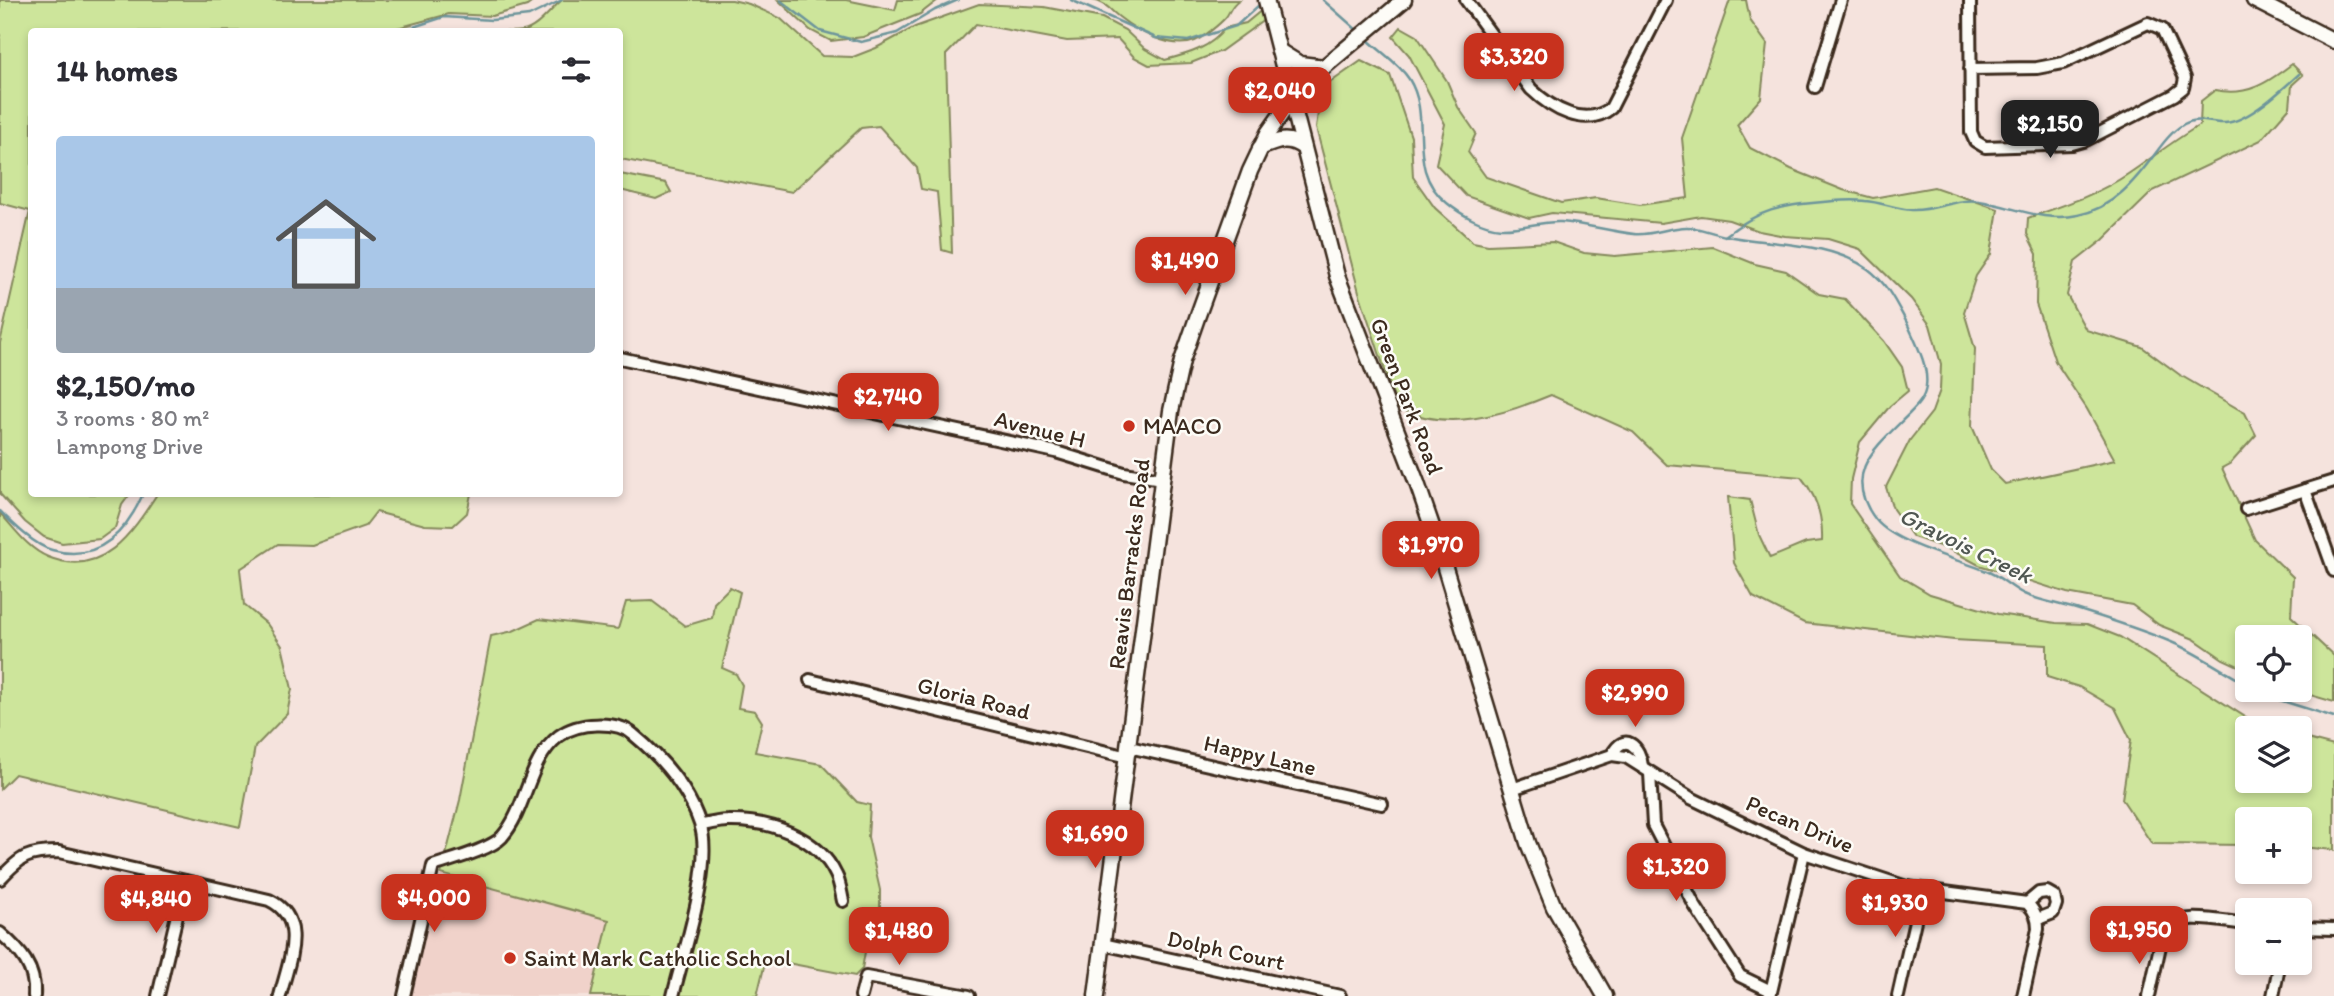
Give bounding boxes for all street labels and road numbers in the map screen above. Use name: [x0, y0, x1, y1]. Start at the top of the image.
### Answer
street label: Green Park Road: [1364, 314, 1450, 478]
street label: Avenue H: [991, 404, 1089, 454]
street label: Reavis Barracks Road: [1102, 457, 1156, 671]
street label: Gloria Road: [915, 670, 1034, 726]
street label: Happy Lane: [1201, 728, 1319, 782]
street label: Pecan Drive: [1742, 789, 1858, 859]
street label: Dolph Court: [1165, 924, 1288, 976]

